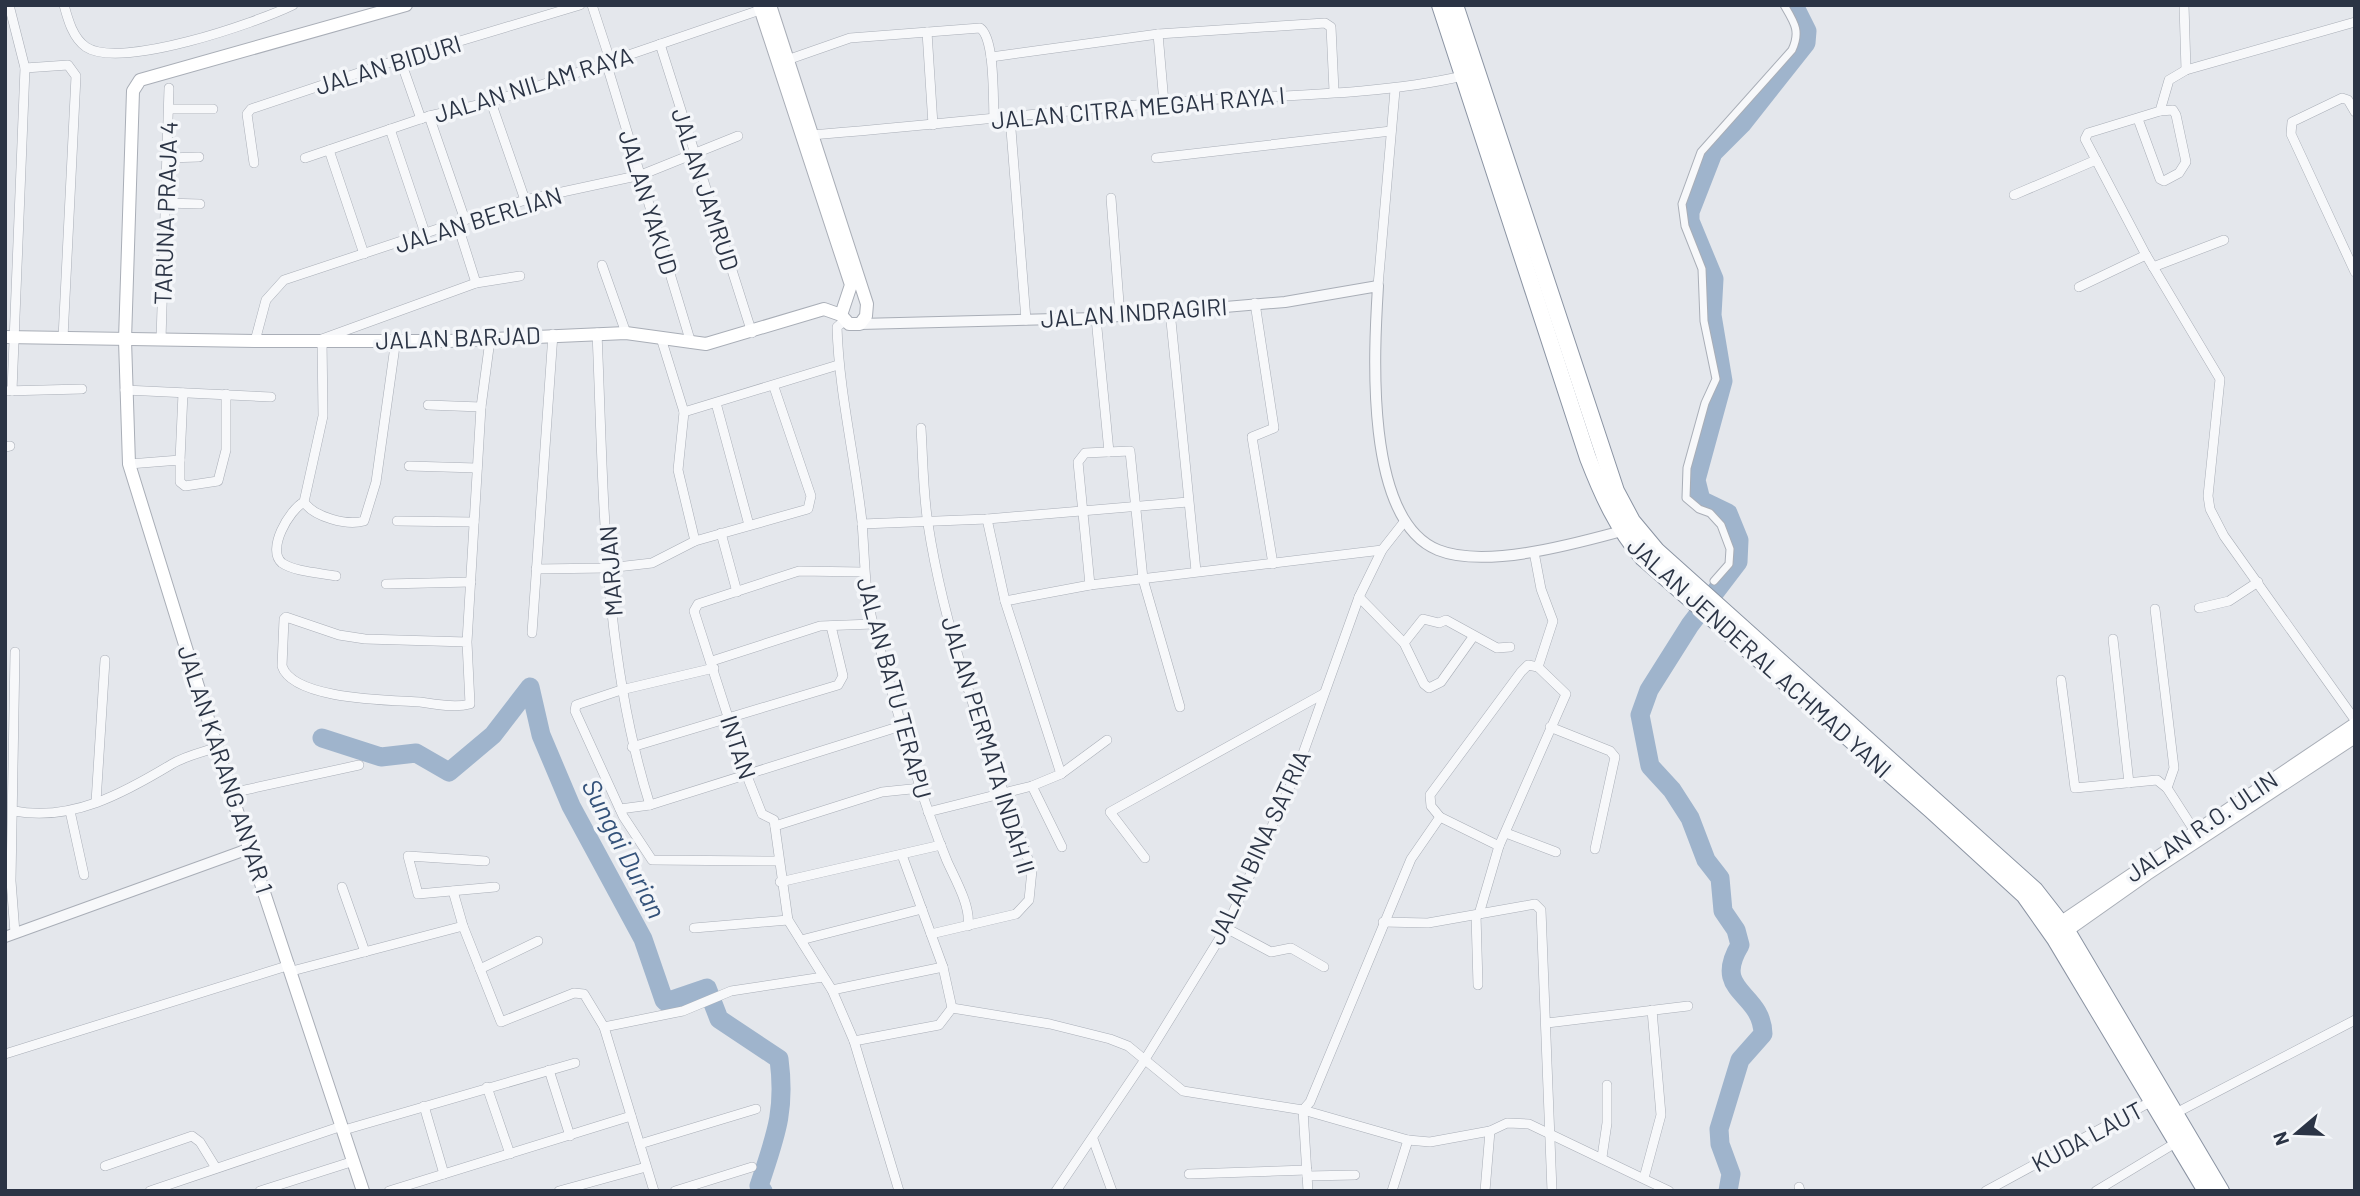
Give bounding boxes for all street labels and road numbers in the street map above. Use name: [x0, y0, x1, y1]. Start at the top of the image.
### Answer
street label: JALAN BIDURI: [312, 28, 464, 100]
street label: JALAN NILAM RAYA: [430, 40, 636, 128]
street label: JALAN CITRA MEGAH RAYA I: [990, 80, 1286, 134]
street label: JALAN JAMRUD: [666, 104, 746, 274]
street label: TARUNA PRAJA 4: [147, 121, 183, 305]
street label: JALAN YAKUD: [613, 126, 685, 278]
street label: JALAN BERLIAN: [391, 180, 565, 258]
street label: JALAN INDRAGIRI: [1040, 291, 1228, 333]
street label: JALAN BARJAD: [375, 320, 541, 354]
street label: MARJAN: [592, 525, 628, 617]
street label: JALAN JENDERAL ACHMAD YANI: [1622, 531, 1898, 783]
street label: JALAN BATU TERAPU: [851, 574, 939, 802]
street label: JALAN PERMATA INDAH II: [936, 613, 1042, 877]
street label: JALAN KARANG ANYAR 1: [172, 641, 280, 897]
street label: INTAN: [715, 711, 763, 783]
street label: JALAN BINA SATRIA: [1200, 745, 1316, 949]
street label: JALAN R.O. ULIN: [2119, 764, 2283, 888]
street label: KUDA LAUT: [2026, 1095, 2148, 1177]

